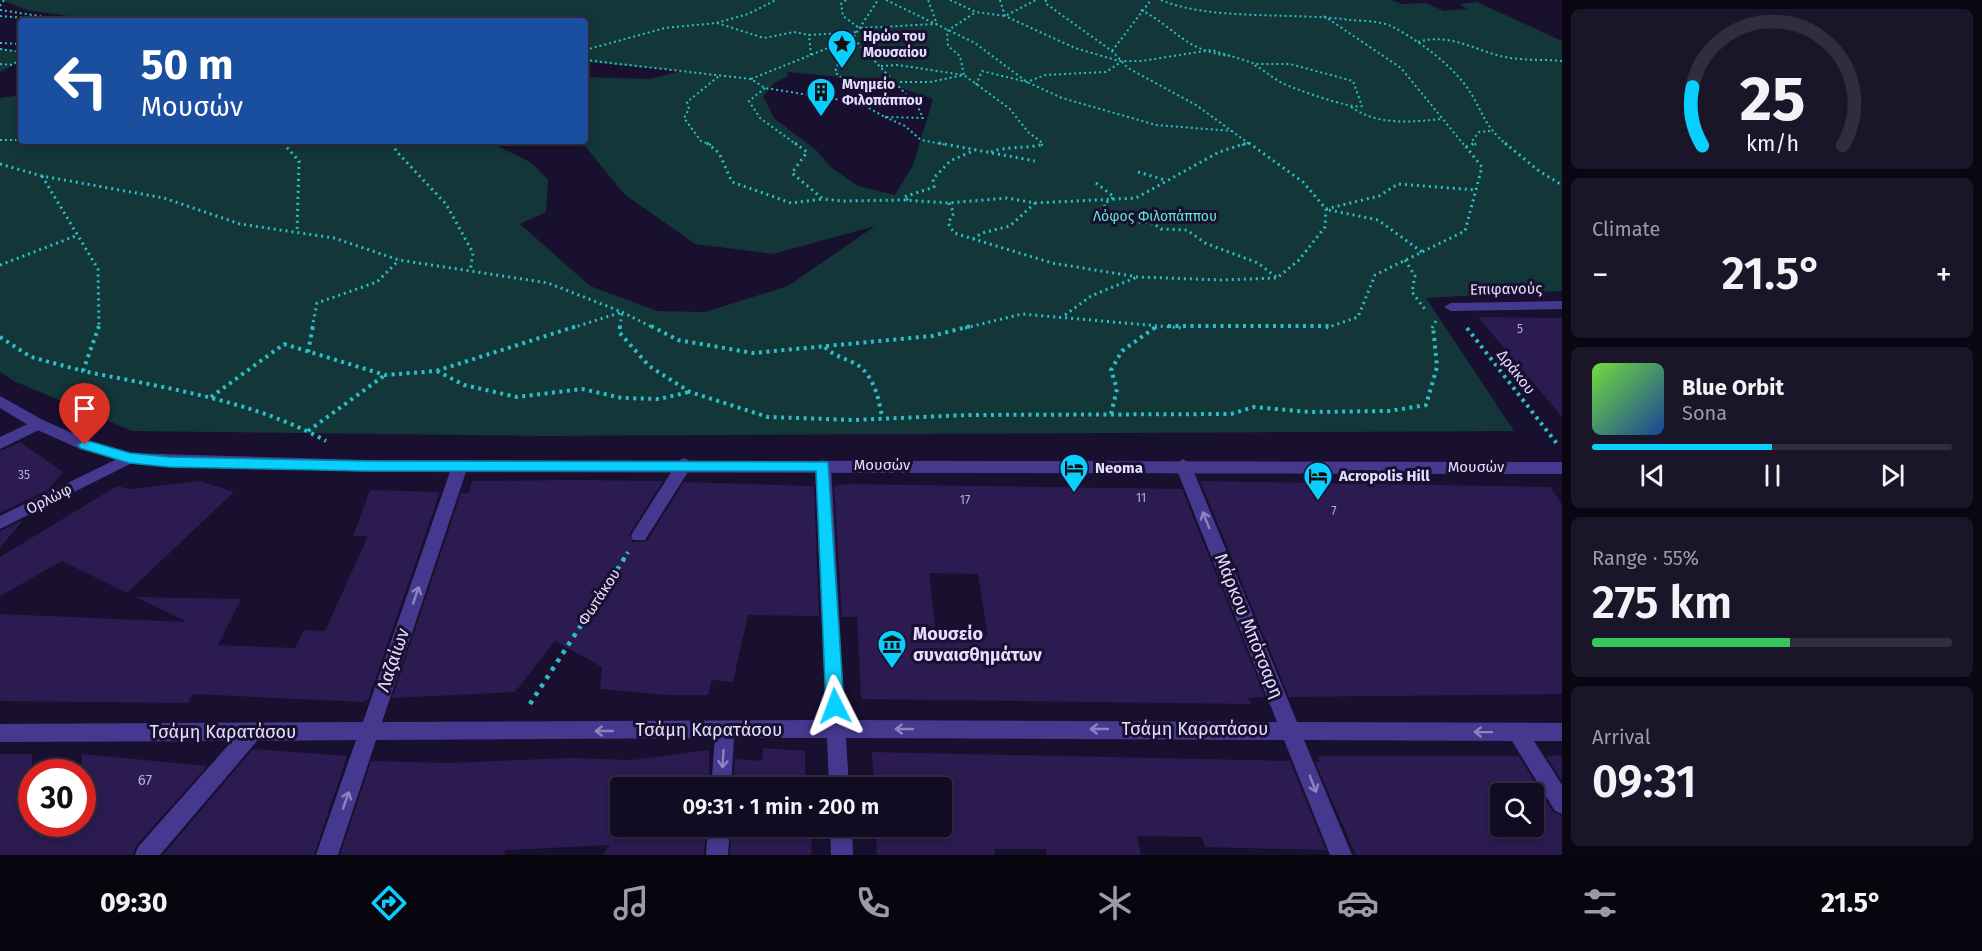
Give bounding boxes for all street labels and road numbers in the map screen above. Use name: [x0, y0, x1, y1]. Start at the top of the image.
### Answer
street label: Επιφανούς: [1470, 279, 1542, 299]
street label: Δράκου: [1493, 346, 1539, 398]
street label: Μουσών: [854, 456, 911, 474]
street label: Μουσών: [1448, 458, 1505, 476]
street label: Ορλώφ: [23, 480, 75, 518]
street label: Μάρκου Μπότσαρη: [1210, 550, 1288, 702]
street label: Φωτάκου: [574, 565, 624, 629]
street label: Λαζαίων: [372, 625, 414, 695]
street label: Τσάμη Καρατάσου: [1122, 718, 1268, 740]
street label: Τσάμη Καρατάσου: [636, 719, 782, 741]
street label: Τσάμη Καρατάσου: [150, 721, 296, 743]

